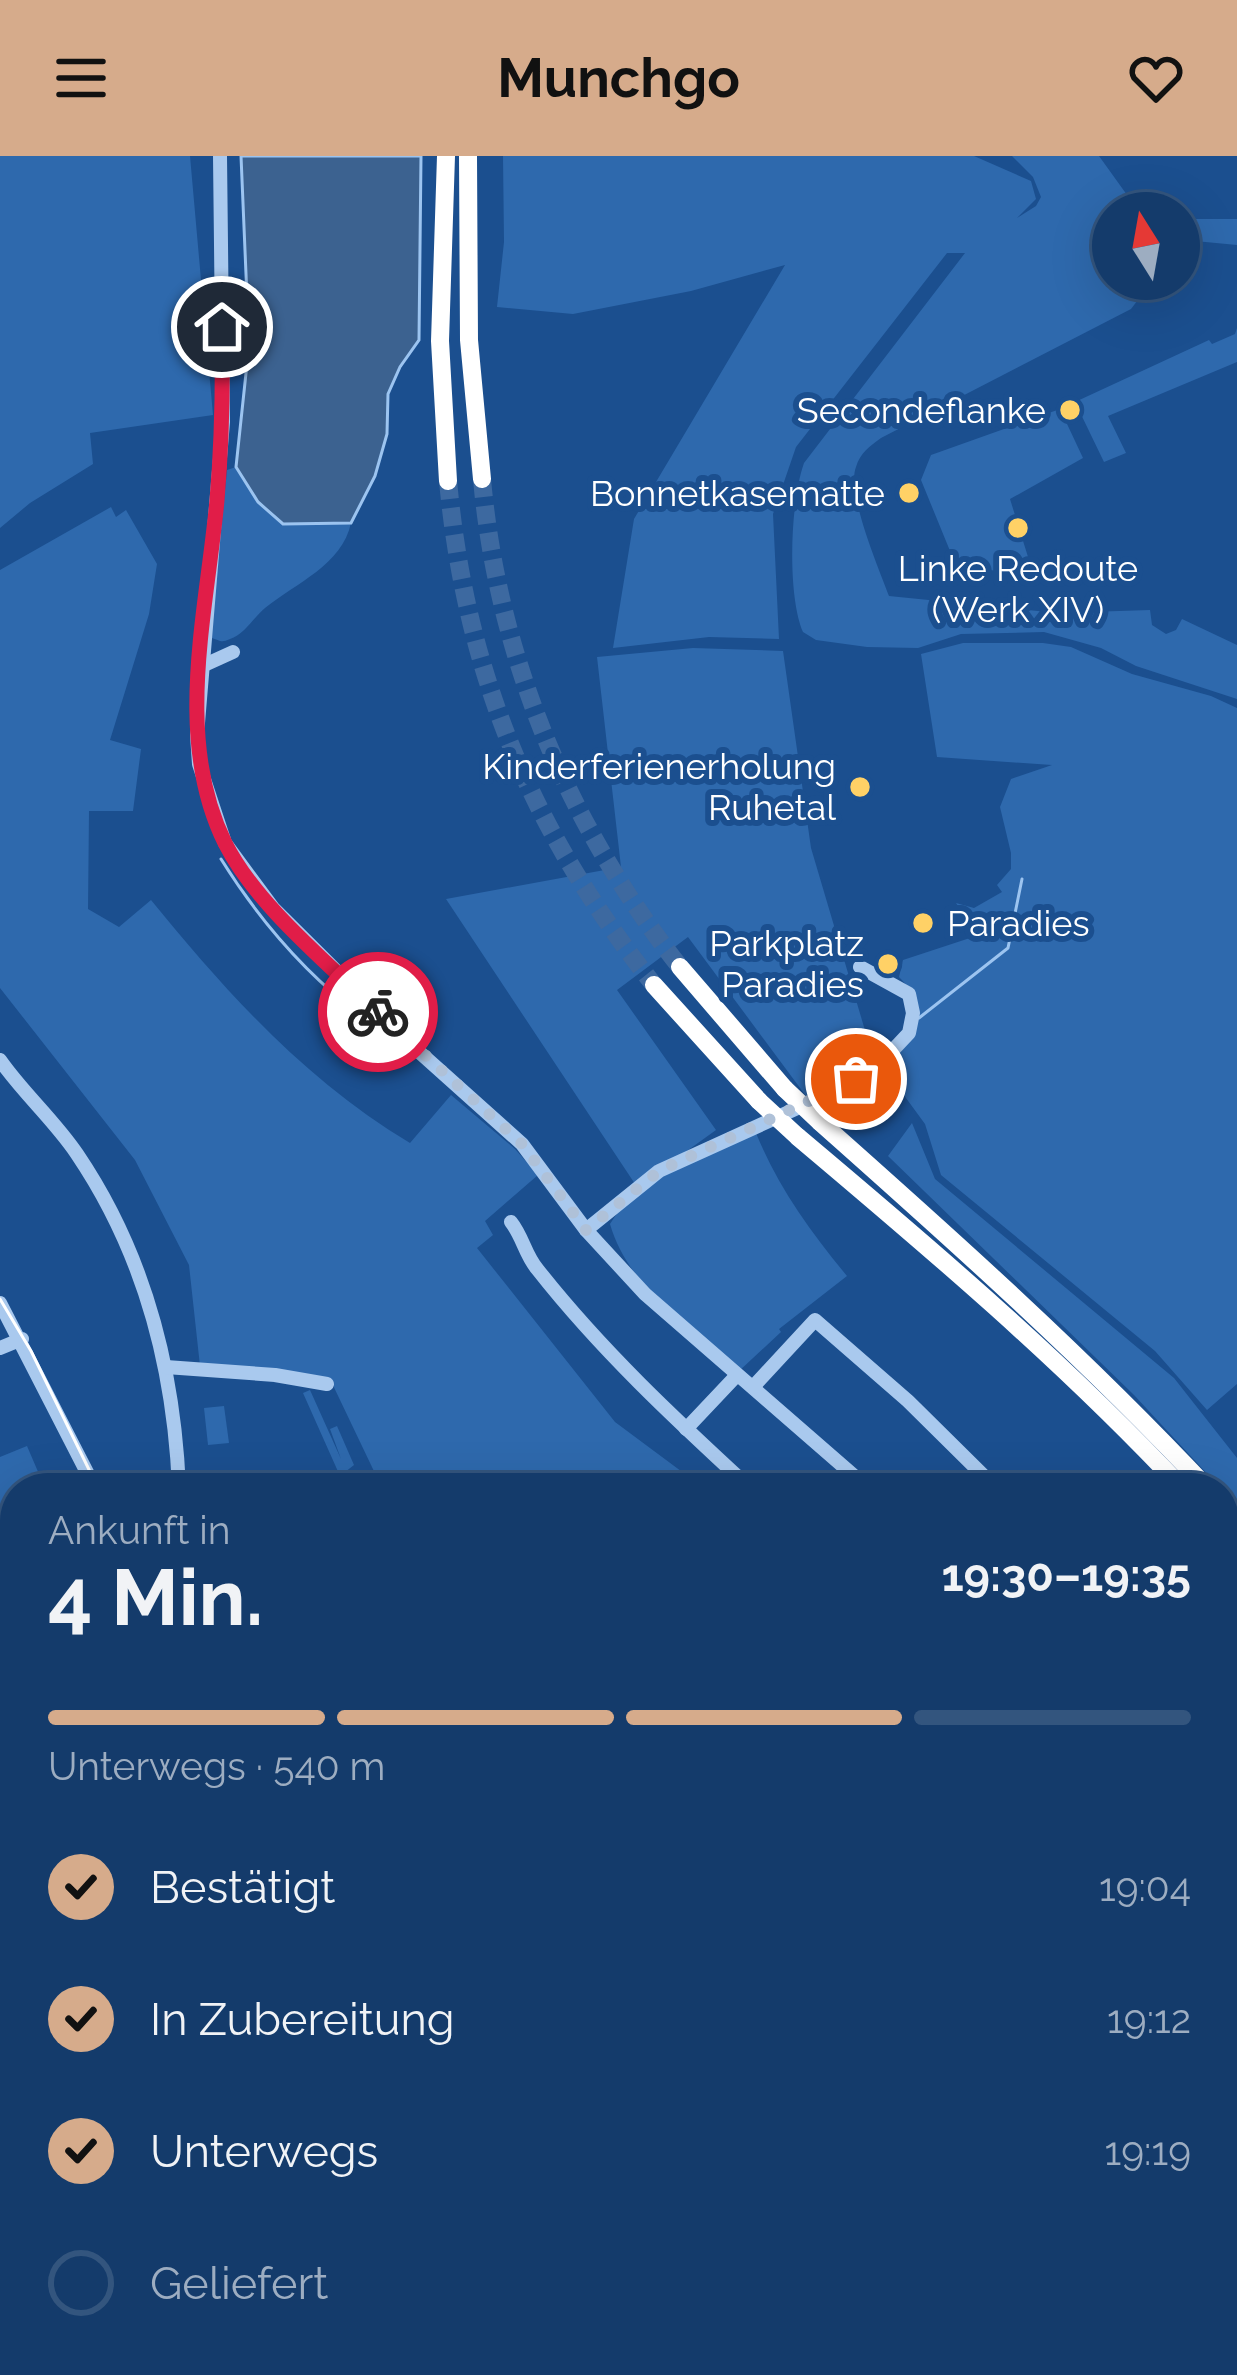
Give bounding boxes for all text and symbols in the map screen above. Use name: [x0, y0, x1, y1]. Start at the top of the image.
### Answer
icon: menu: [48, 45, 114, 111]
icon: heart: [1123, 45, 1189, 111]
text: Munchgo: [497, 46, 740, 110]
north arrow: [1092, 192, 1200, 300]
map controls: [1092, 192, 1200, 300]
pin: [171, 276, 273, 378]
icon: home: [189, 294, 255, 360]
place label: Secondeflanke: [797, 389, 1046, 431]
marker: Secondeflanke: [1057, 397, 1083, 423]
place label: Bonnetkasematte: [590, 472, 885, 514]
marker: Bonnetkasematte: [896, 480, 922, 506]
marker: Linke Redoute (Werk XIV): [1005, 515, 1031, 541]
place label: Linke Redoute (Werk XIV): [898, 547, 1138, 630]
place label: Kinderferienerholung Ruhetal: [482, 745, 836, 828]
marker: Kinderferienerholung Ruhetal: [847, 774, 873, 800]
place label: Paradies: [947, 902, 1090, 944]
marker: Paradies: [910, 910, 936, 936]
place label: Parkplatz Paradies: [709, 922, 864, 1005]
marker: Parkplatz Paradies: [875, 951, 901, 977]
courier: [318, 952, 438, 1072]
icon: bike: [345, 979, 411, 1045]
pin: [805, 1028, 907, 1130]
icon: bag: [823, 1046, 889, 1112]
text: Ankunft in: [48, 1507, 231, 1553]
text: 19:30–19:35: [941, 1549, 1191, 1602]
text: 4 Min.: [48, 1552, 263, 1643]
text: Unterwegs · 540 m: [48, 1743, 385, 1789]
icon: check: [48, 1854, 114, 1920]
text: Bestätigt: [150, 1861, 335, 1914]
text: 19:04: [1099, 1864, 1191, 1910]
icon: check: [48, 1986, 114, 2052]
text: In Zubereitung: [150, 1993, 455, 2046]
text: 19:12: [1107, 1996, 1191, 2042]
icon: check: [48, 2118, 114, 2184]
text: Unterwegs: [150, 2125, 378, 2178]
text: 19:19: [1105, 2128, 1191, 2174]
text: Geliefert: [150, 2257, 328, 2310]

